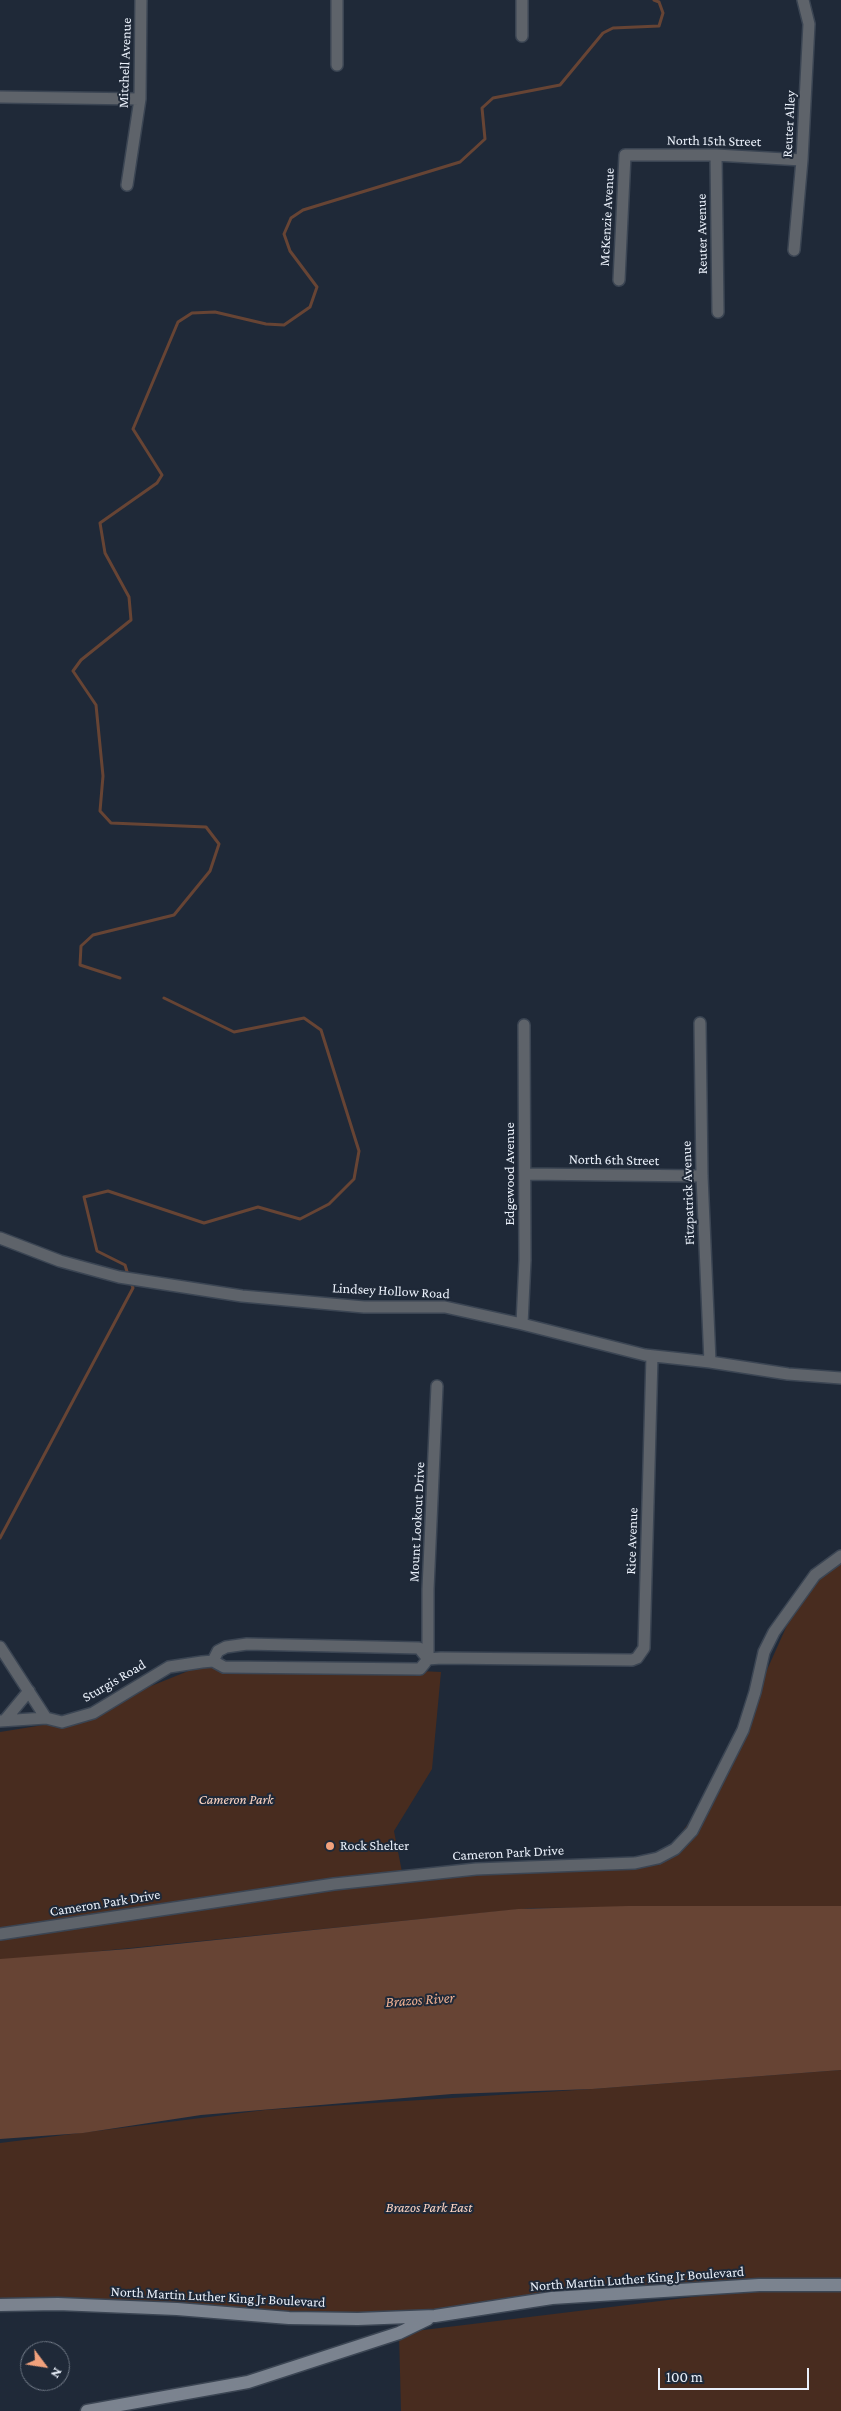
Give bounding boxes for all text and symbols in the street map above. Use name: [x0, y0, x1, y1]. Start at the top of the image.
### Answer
street label: Mitchell Avenue: [115, 18, 135, 108]
street label: Reuter Alley: [779, 90, 799, 158]
street label: North 15th Street: [667, 132, 761, 150]
street label: McKenzie Avenue: [596, 167, 618, 267]
street label: Reuter Avenue: [693, 194, 711, 274]
street label: Edgewood Avenue: [502, 1122, 518, 1226]
street label: Fitzpatrick Avenue: [678, 1141, 698, 1245]
street label: North 6th Street: [569, 1151, 659, 1169]
street label: Lindsey Hollow Road: [332, 1280, 450, 1302]
street label: Mount Lookout Drive: [405, 1461, 429, 1583]
street label: Rice Avenue: [622, 1507, 642, 1575]
street label: Sturgis Road: [79, 1656, 149, 1706]
park label: Cameron Park: [199, 1792, 273, 1808]
place label: Rock Shelter: [340, 1838, 409, 1854]
marker: Rock Shelter: [324, 1840, 336, 1852]
street label: Cameron Park Drive: [452, 1842, 564, 1864]
street label: Cameron Park Drive: [48, 1886, 162, 1920]
water label: Brazos River: [385, 1989, 455, 2011]
park label: Brazos Park East: [386, 2200, 472, 2216]
street label: North Martin Luther King Jr Boulevard: [529, 2263, 745, 2295]
street label: North Martin Luther King Jr Boulevard: [110, 2283, 326, 2311]
north arrow: [20, 2341, 70, 2391]
scale bar: [661, 2358, 812, 2390]
text: N: [48, 2365, 66, 2381]
text: 100 m: [666, 2369, 703, 2385]

